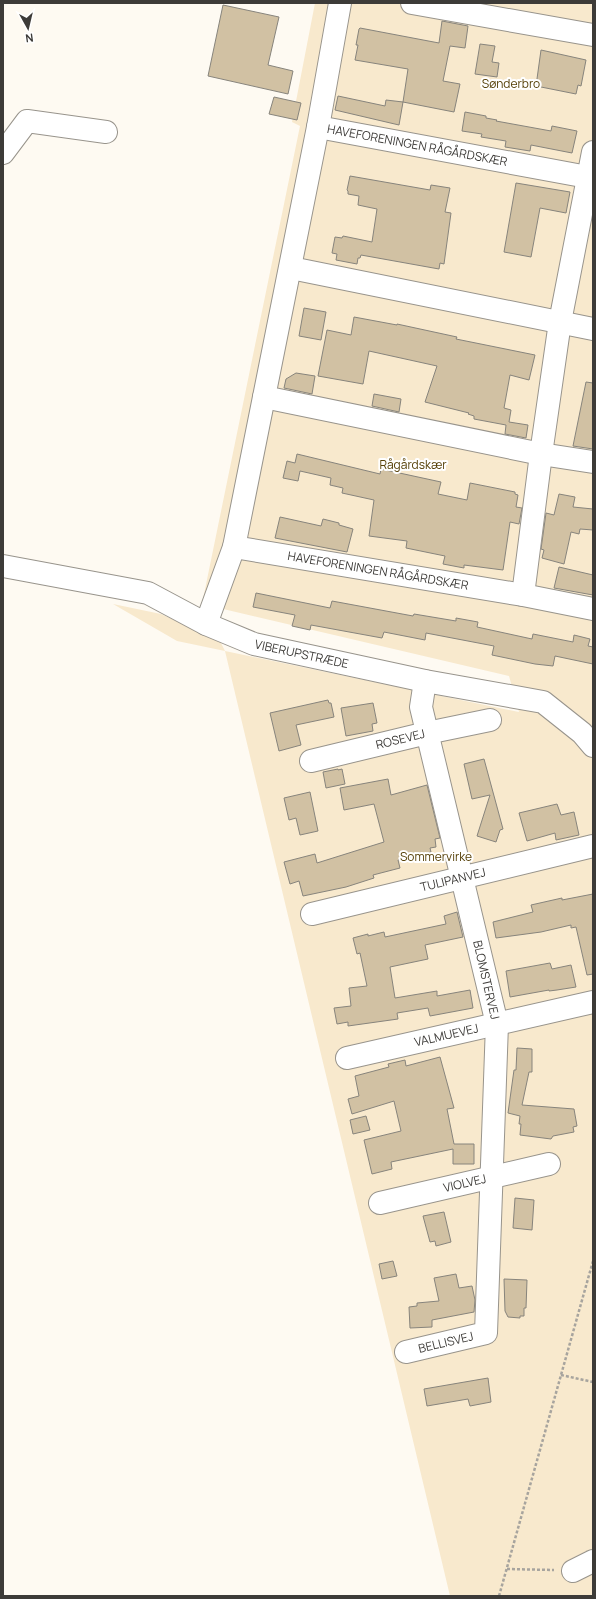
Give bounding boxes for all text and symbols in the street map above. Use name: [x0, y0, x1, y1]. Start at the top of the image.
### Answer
north arrow: [8, 8, 48, 48]
text: N: [24, 30, 34, 46]
park label: Sønderbro: [482, 75, 540, 92]
street label: HAVEFORENINGEN RÅGÅRDSKÆR: [326, 120, 509, 170]
park label: Rågårdskær: [379, 456, 447, 473]
street label: HAVEFORENINGEN RÅGÅRDSKÆR: [286, 547, 470, 594]
street label: VIBERUPSTRÆDE: [253, 635, 350, 672]
street label: ROSEVEJ: [374, 725, 427, 753]
park label: Sommervirke: [400, 848, 472, 865]
street label: TULIPANVEJ: [418, 863, 487, 896]
street label: BLOMSTERVEJ: [469, 939, 504, 1021]
street label: VALMUEVEJ: [413, 1019, 480, 1050]
street label: VIOLVEJ: [442, 1170, 488, 1196]
street label: BELLISVEJ: [417, 1327, 475, 1357]

